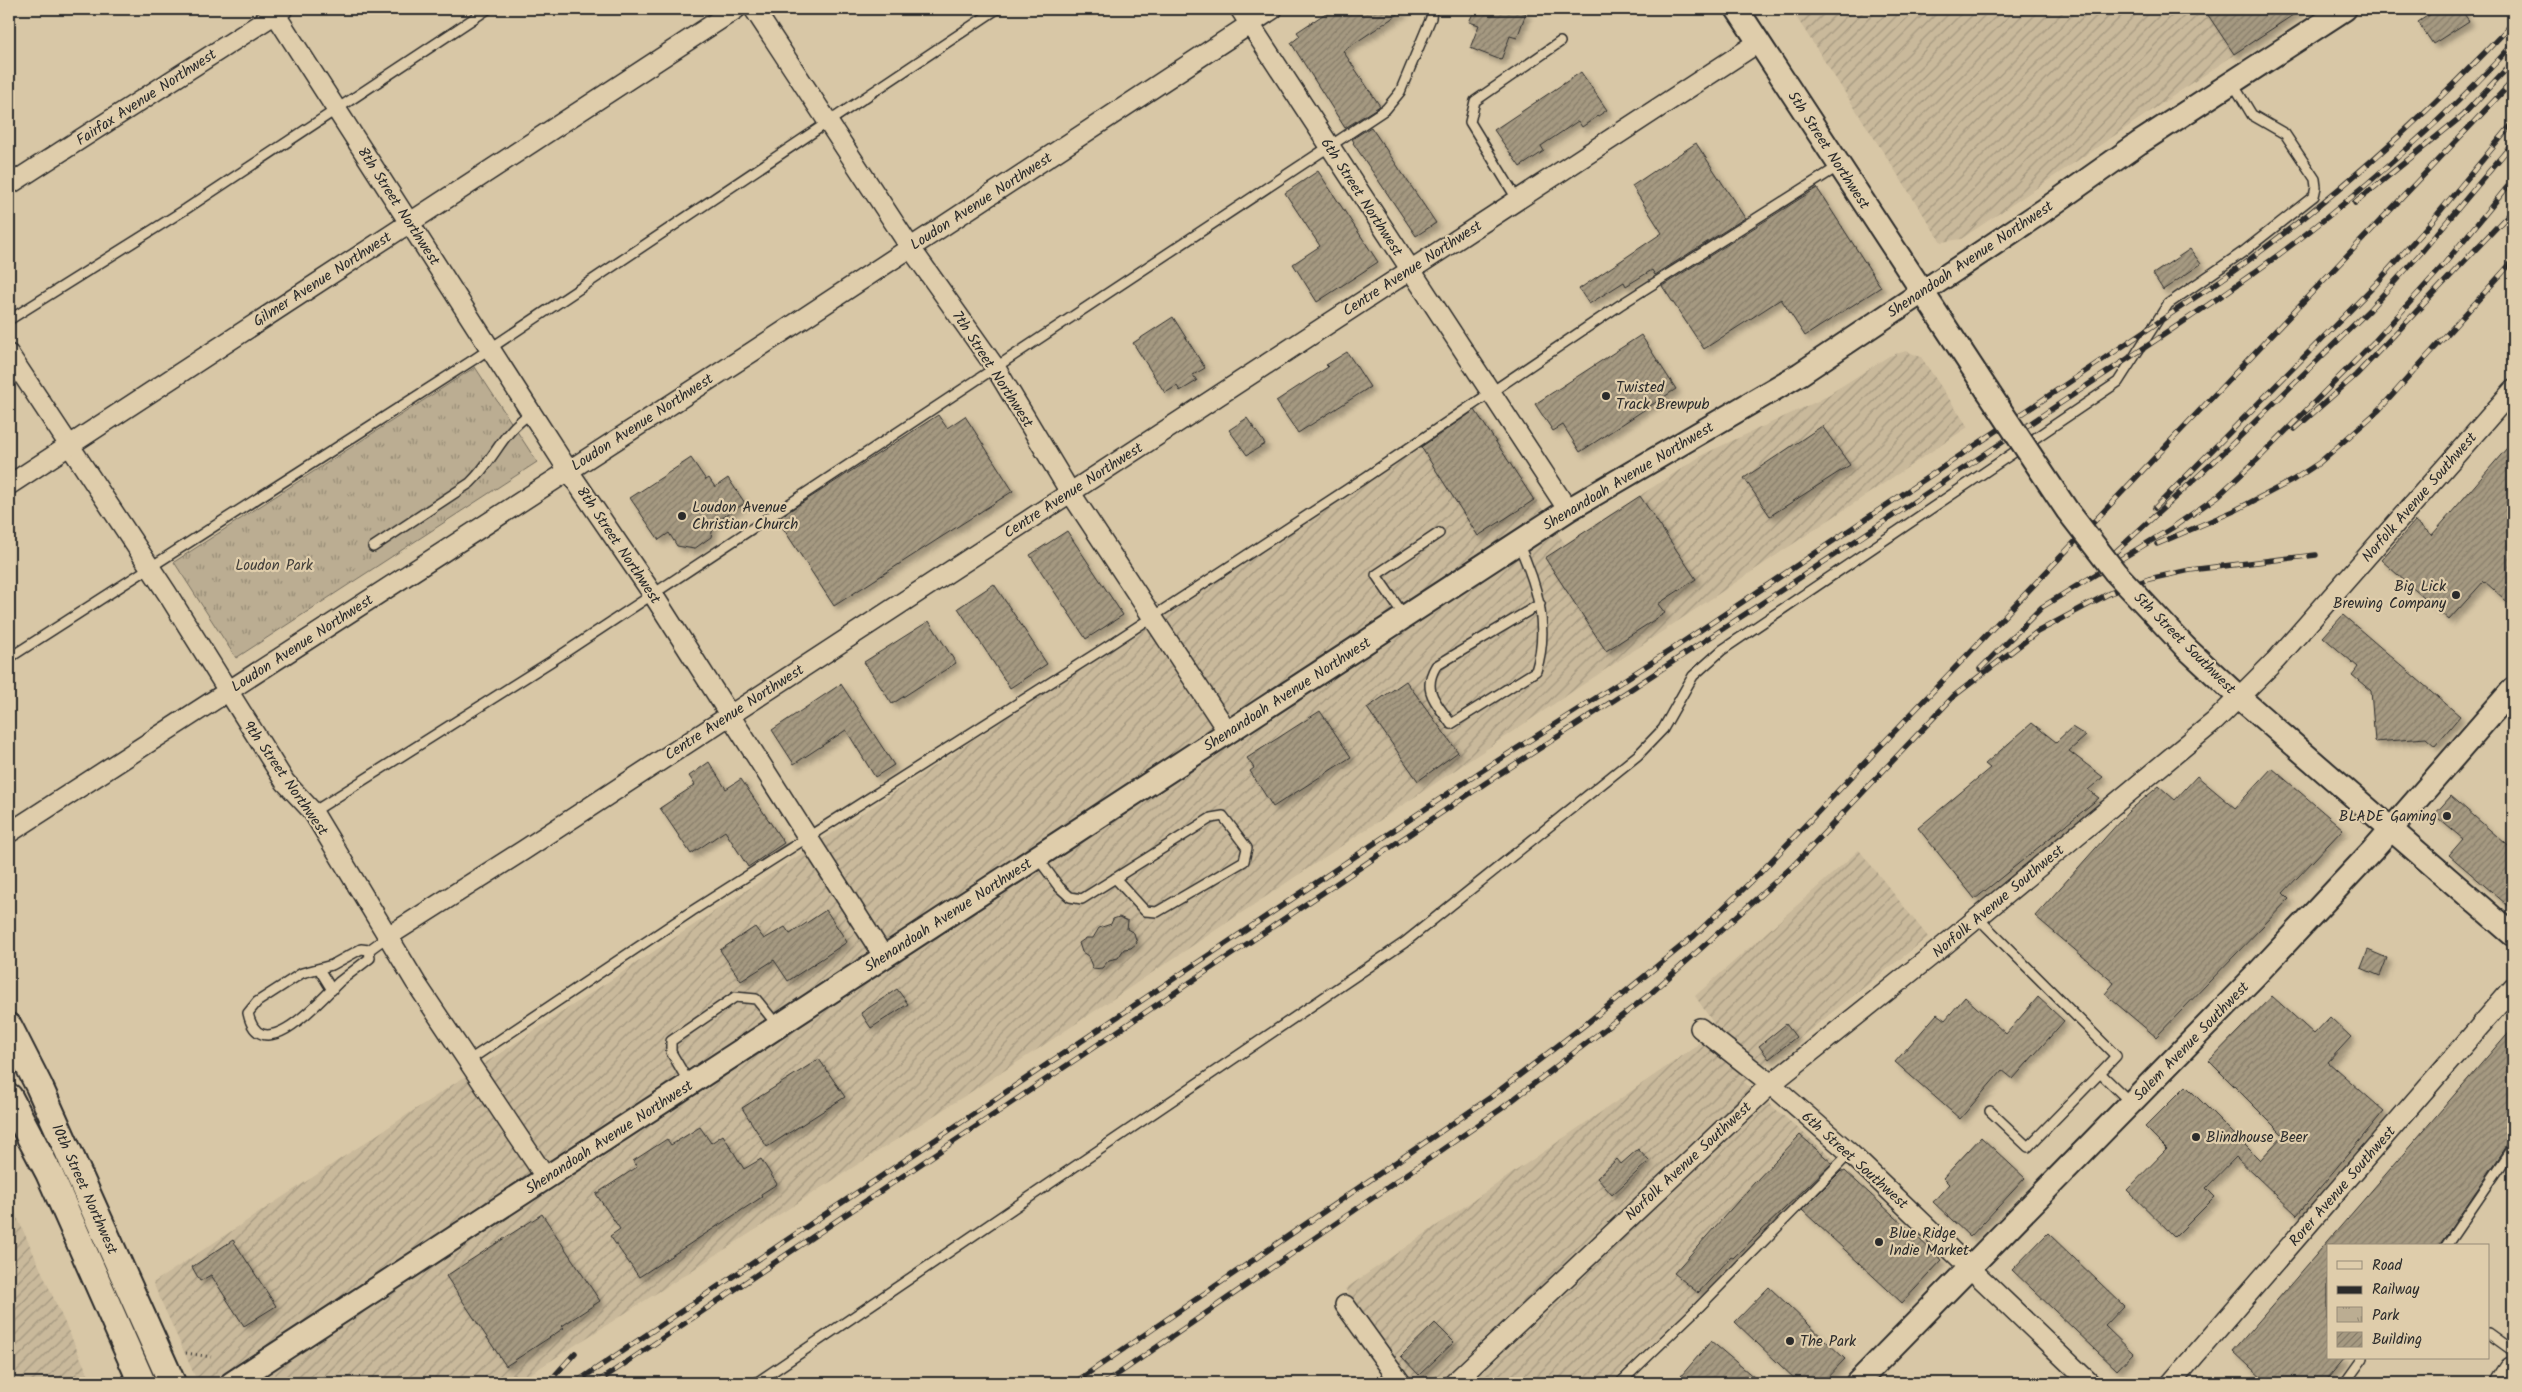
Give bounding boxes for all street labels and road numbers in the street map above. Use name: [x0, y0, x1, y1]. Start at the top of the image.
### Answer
street label: Fairfax Avenue Northwest: [71, 43, 222, 152]
street label: 5th Street Northwest: [1781, 87, 1876, 215]
street label: 6th Street Northwest: [1314, 134, 1409, 262]
street label: 8th Street Northwest: [351, 142, 446, 271]
street label: Loudon Avenue Northwest: [906, 147, 1058, 257]
street label: Shenandoah Avenue Northwest: [1883, 195, 2059, 325]
street label: Centre Avenue Northwest: [1338, 214, 1487, 323]
street label: Gilmer Avenue Northwest: [248, 226, 397, 334]
street label: 7th Street Northwest: [945, 306, 1039, 433]
street label: Loudon Avenue Northwest: [567, 368, 719, 478]
street label: Shenandoah Avenue Northwest: [1538, 416, 1719, 538]
street label: Norfolk Avenue Southwest: [2356, 427, 2483, 568]
street label: Centre Avenue Northwest: [999, 436, 1148, 545]
street label: 8th Street Northwest: [570, 482, 667, 610]
street label: 5th Street Southwest: [2127, 587, 2241, 701]
street label: Loudon Avenue Northwest: [227, 589, 379, 699]
street label: Shenandoah Avenue Northwest: [1199, 631, 1376, 758]
street label: Centre Avenue Northwest: [660, 658, 809, 767]
street label: 9th Street Northwest: [236, 716, 334, 841]
street label: Norfolk Avenue Southwest: [1927, 839, 2070, 964]
street label: Shenandoah Avenue Northwest: [860, 852, 1037, 979]
street label: Salem Avenue Southwest: [2128, 976, 2256, 1107]
street label: Shenandoah Avenue Northwest: [521, 1074, 698, 1201]
street label: Norfolk Avenue Southwest: [1620, 1096, 1758, 1227]
street label: 6th Street Southwest: [1795, 1106, 1913, 1216]
street label: 10th Street Northwest: [44, 1120, 124, 1259]
street label: Rorer Avenue Southwest: [2283, 1121, 2402, 1252]

